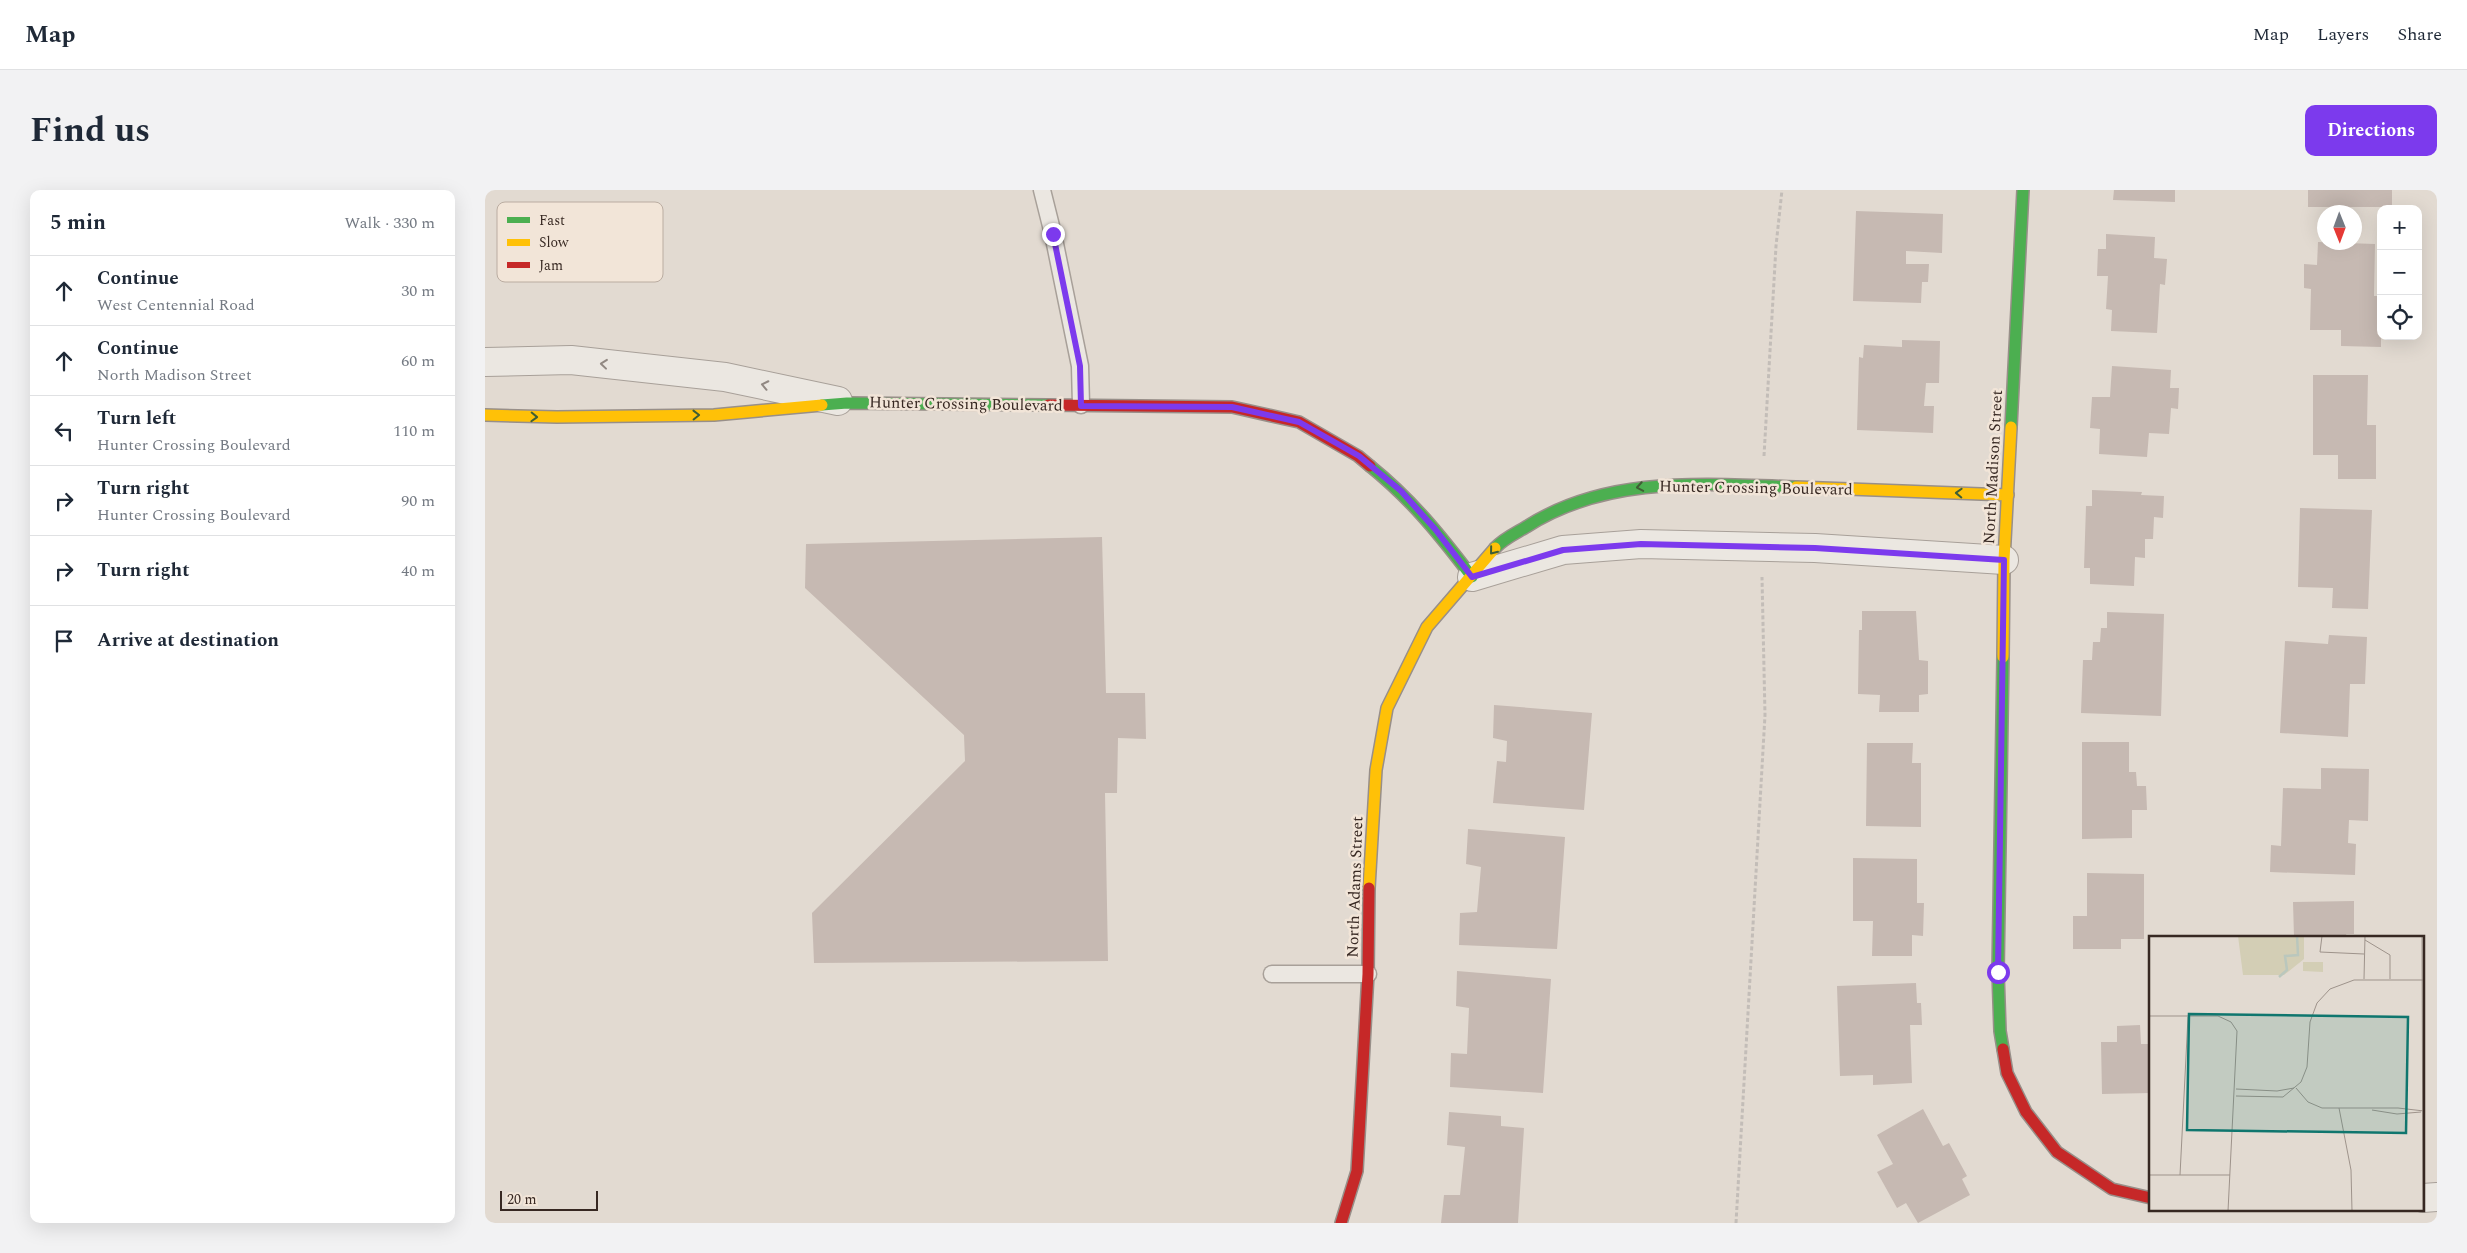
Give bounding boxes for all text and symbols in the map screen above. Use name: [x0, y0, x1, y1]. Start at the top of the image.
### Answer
text: Map: [25, 17, 75, 53]
text: Map: [2253, 21, 2289, 48]
text: Layers: [2317, 21, 2369, 48]
text: Share: [2397, 21, 2442, 48]
text: Find us: [30, 104, 150, 157]
button: Directions: [2305, 105, 2437, 156]
legend: [497, 202, 663, 282]
north arrow: [2317, 205, 2362, 250]
map controls: [2377, 205, 2422, 340]
button: +: [2377, 205, 2422, 250]
text: 5 min: [50, 207, 106, 239]
text: Fast: [539, 210, 565, 231]
text: Walk · 330 m: [344, 211, 435, 235]
route end: [1042, 223, 1065, 246]
text: Slow: [539, 232, 569, 253]
button: −: [2377, 250, 2422, 295]
text: Jam: [539, 255, 563, 276]
text: Continue: [97, 264, 179, 293]
icon: ahead: [50, 277, 78, 305]
text: 30 m: [401, 279, 435, 303]
text: West Centennial Road: [97, 293, 255, 317]
button: locate: [2377, 295, 2422, 340]
text: Continue: [97, 334, 179, 363]
icon: ahead: [50, 347, 78, 375]
text: 60 m: [401, 349, 435, 373]
one-way arrow: [600, 359, 608, 370]
text: North Madison Street: [97, 363, 252, 387]
one-way arrow: [761, 381, 770, 391]
street label: North Madison Street: [1977, 389, 2009, 545]
street label: Hunter Crossing Boulevard: [869, 390, 1063, 418]
text: Turn left: [97, 404, 176, 433]
one-way arrow: [692, 410, 700, 420]
one-way arrow: [530, 411, 538, 422]
icon: left: [50, 417, 78, 445]
text: 110 m: [393, 419, 435, 443]
text: Hunter Crossing Boulevard: [97, 433, 291, 457]
text: Turn right: [97, 474, 190, 503]
street label: Hunter Crossing Boulevard: [1659, 474, 1853, 502]
one-way arrow: [1635, 482, 1644, 492]
icon: right: [50, 487, 78, 515]
one-way arrow: [1955, 488, 1963, 499]
text: 90 m: [401, 489, 435, 513]
text: Hunter Crossing Boulevard: [97, 503, 291, 527]
one-way arrow: [1490, 545, 1499, 554]
text: Turn right: [97, 556, 190, 585]
icon: right: [50, 557, 78, 585]
text: 40 m: [401, 559, 435, 583]
text: Arrive at destination: [97, 626, 279, 655]
icon: arrive: [50, 627, 78, 655]
street label: North Adams Street: [1341, 815, 1369, 958]
inset map: [2149, 936, 2425, 1210]
route start: [1987, 961, 2010, 984]
scale bar: [500, 1188, 597, 1211]
text: 20 m: [507, 1189, 537, 1210]

